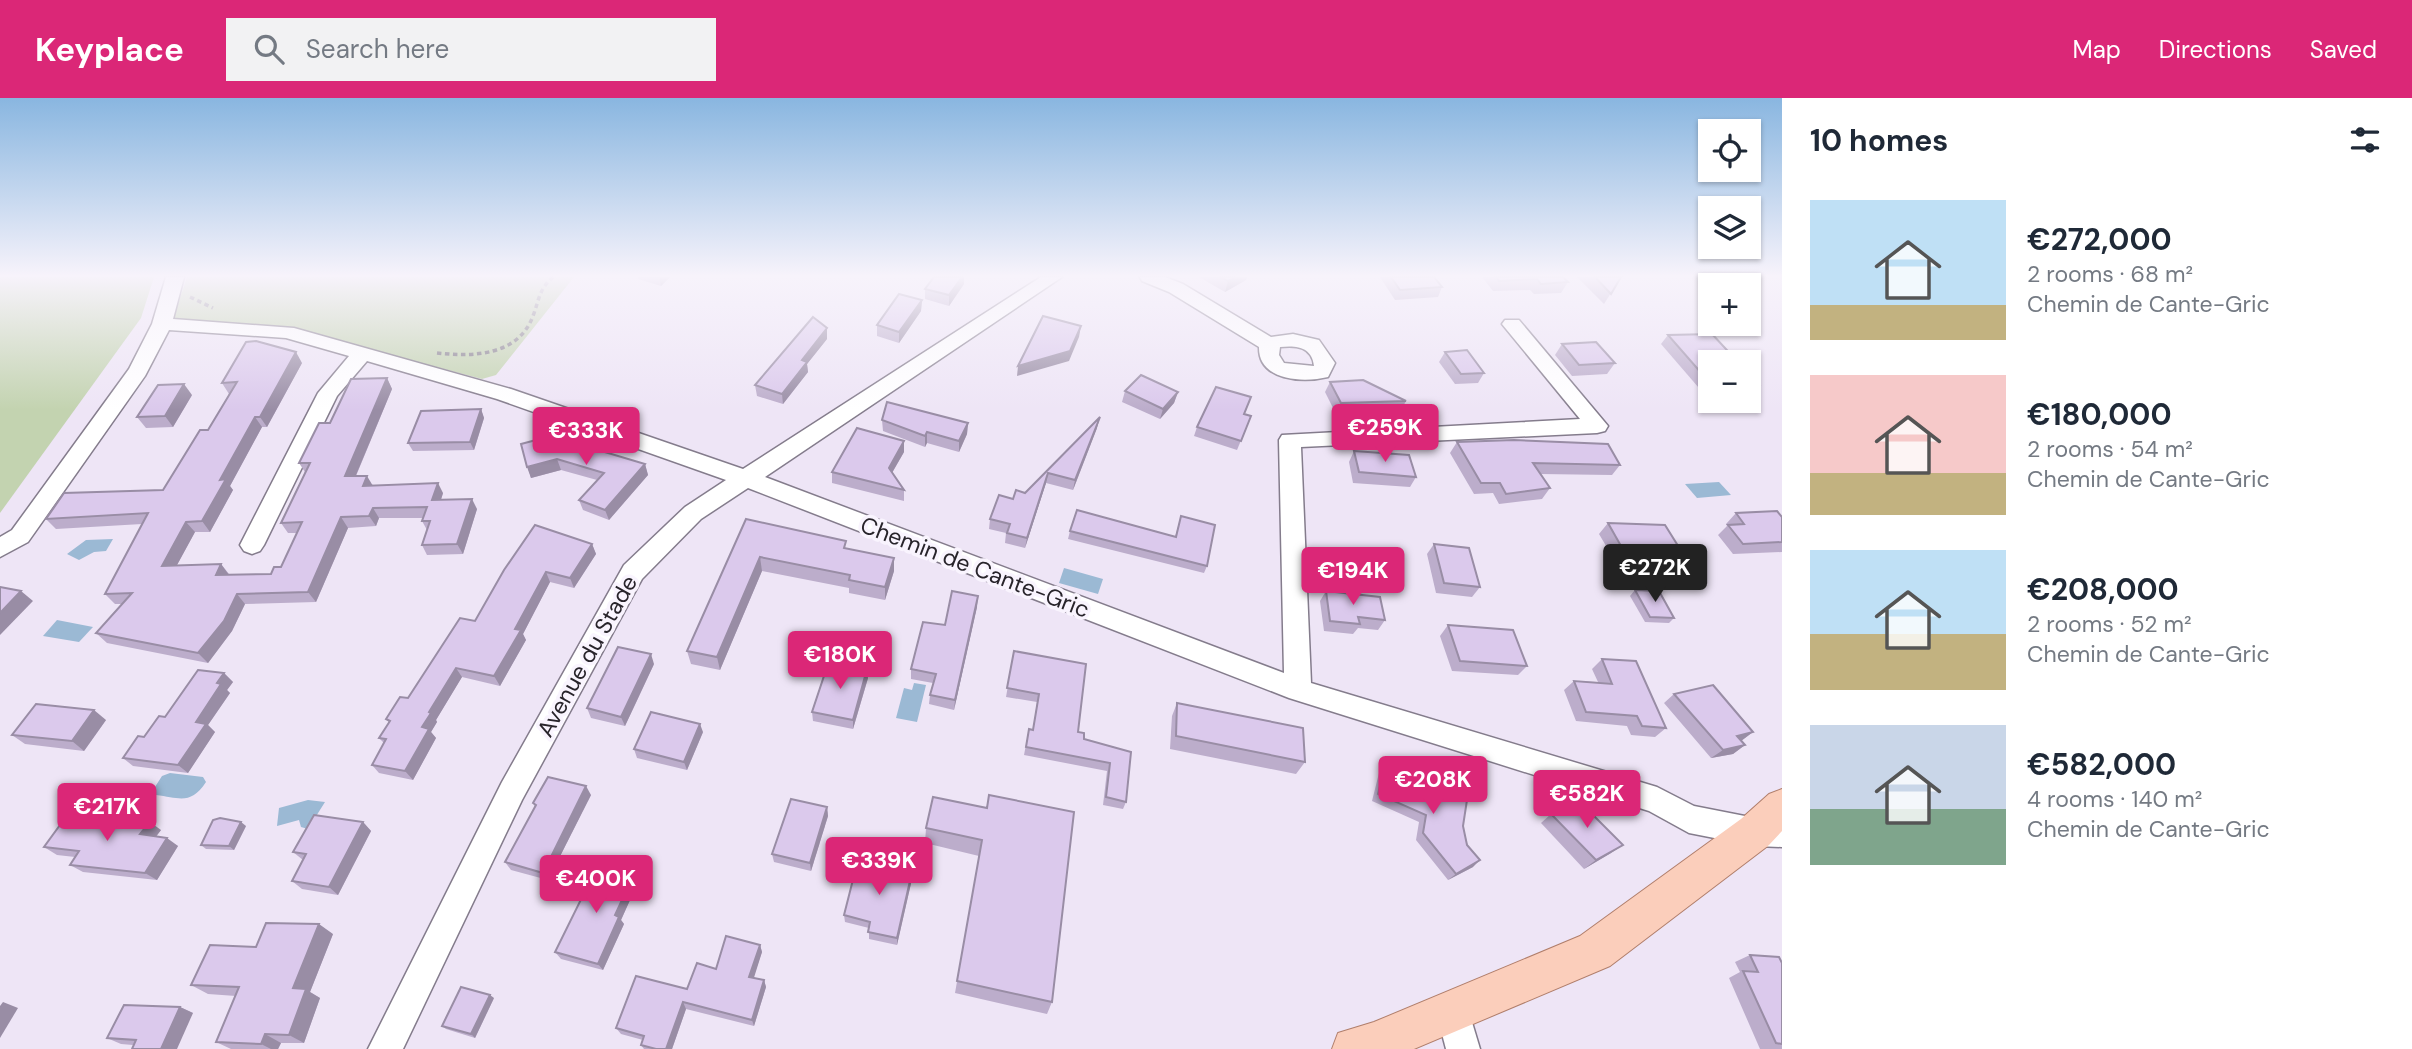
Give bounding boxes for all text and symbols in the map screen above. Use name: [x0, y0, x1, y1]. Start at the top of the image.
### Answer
search box: [226, 18, 716, 81]
text: Keyplace: [35, 28, 184, 71]
icon: search: [250, 30, 288, 68]
text: Search here: [306, 32, 449, 66]
text: Map: [2073, 34, 2121, 65]
text: Directions: [2159, 34, 2272, 65]
text: Saved: [2310, 34, 2377, 65]
map controls: [1698, 119, 1761, 413]
button: locate: [1698, 119, 1761, 182]
text: 10 homes: [1810, 121, 1948, 160]
icon: filters: [2346, 121, 2384, 159]
button: layers: [1698, 196, 1761, 259]
text: €272,000: [2027, 220, 2172, 259]
icon: home: [1866, 228, 1950, 312]
text: 2 rooms · 68 m²: [2027, 259, 2193, 289]
button: +: [1698, 273, 1761, 336]
text: Chemin de Cante-Gric: [2027, 289, 2270, 319]
button: −: [1698, 350, 1761, 413]
text: €180,000: [2027, 395, 2172, 434]
icon: home: [1866, 403, 1950, 487]
pin: €259K: [1336, 404, 1434, 464]
pin: €333K: [537, 408, 635, 467]
text: €259K: [1348, 412, 1422, 442]
text: €333K: [549, 415, 623, 445]
text: 2 rooms · 54 m²: [2027, 434, 2193, 464]
text: Chemin de Cante-Gric: [2027, 464, 2270, 494]
street label: Chemin de Cante-Gric: [856, 509, 1094, 625]
pin: €272K: [1606, 545, 1704, 604]
pin: €194K: [1304, 547, 1402, 607]
text: €272K: [1619, 552, 1691, 582]
text: €194K: [1317, 555, 1389, 585]
street label: Avenue du Stade: [530, 570, 644, 742]
text: €208,000: [2027, 570, 2179, 609]
icon: home: [1866, 578, 1950, 662]
text: 2 rooms · 52 m²: [2027, 609, 2192, 639]
pin: €180K: [791, 632, 889, 691]
text: €180K: [804, 639, 876, 669]
text: Chemin de Cante-Gric: [2027, 639, 2270, 669]
text: €582,000: [2027, 745, 2176, 784]
icon: home: [1866, 753, 1950, 837]
pin: €208K: [1384, 756, 1482, 816]
text: €208K: [1394, 764, 1472, 794]
pin: €582K: [1538, 770, 1636, 830]
text: €582K: [1549, 778, 1625, 808]
pin: €217K: [58, 784, 156, 843]
text: 4 rooms · 140 m²: [2027, 784, 2202, 814]
text: €217K: [73, 791, 141, 821]
text: Chemin de Cante-Gric: [2027, 814, 2270, 844]
pin: €339K: [830, 838, 928, 897]
text: €339K: [842, 845, 917, 875]
pin: €400K: [547, 856, 645, 915]
text: €400K: [556, 863, 636, 893]

